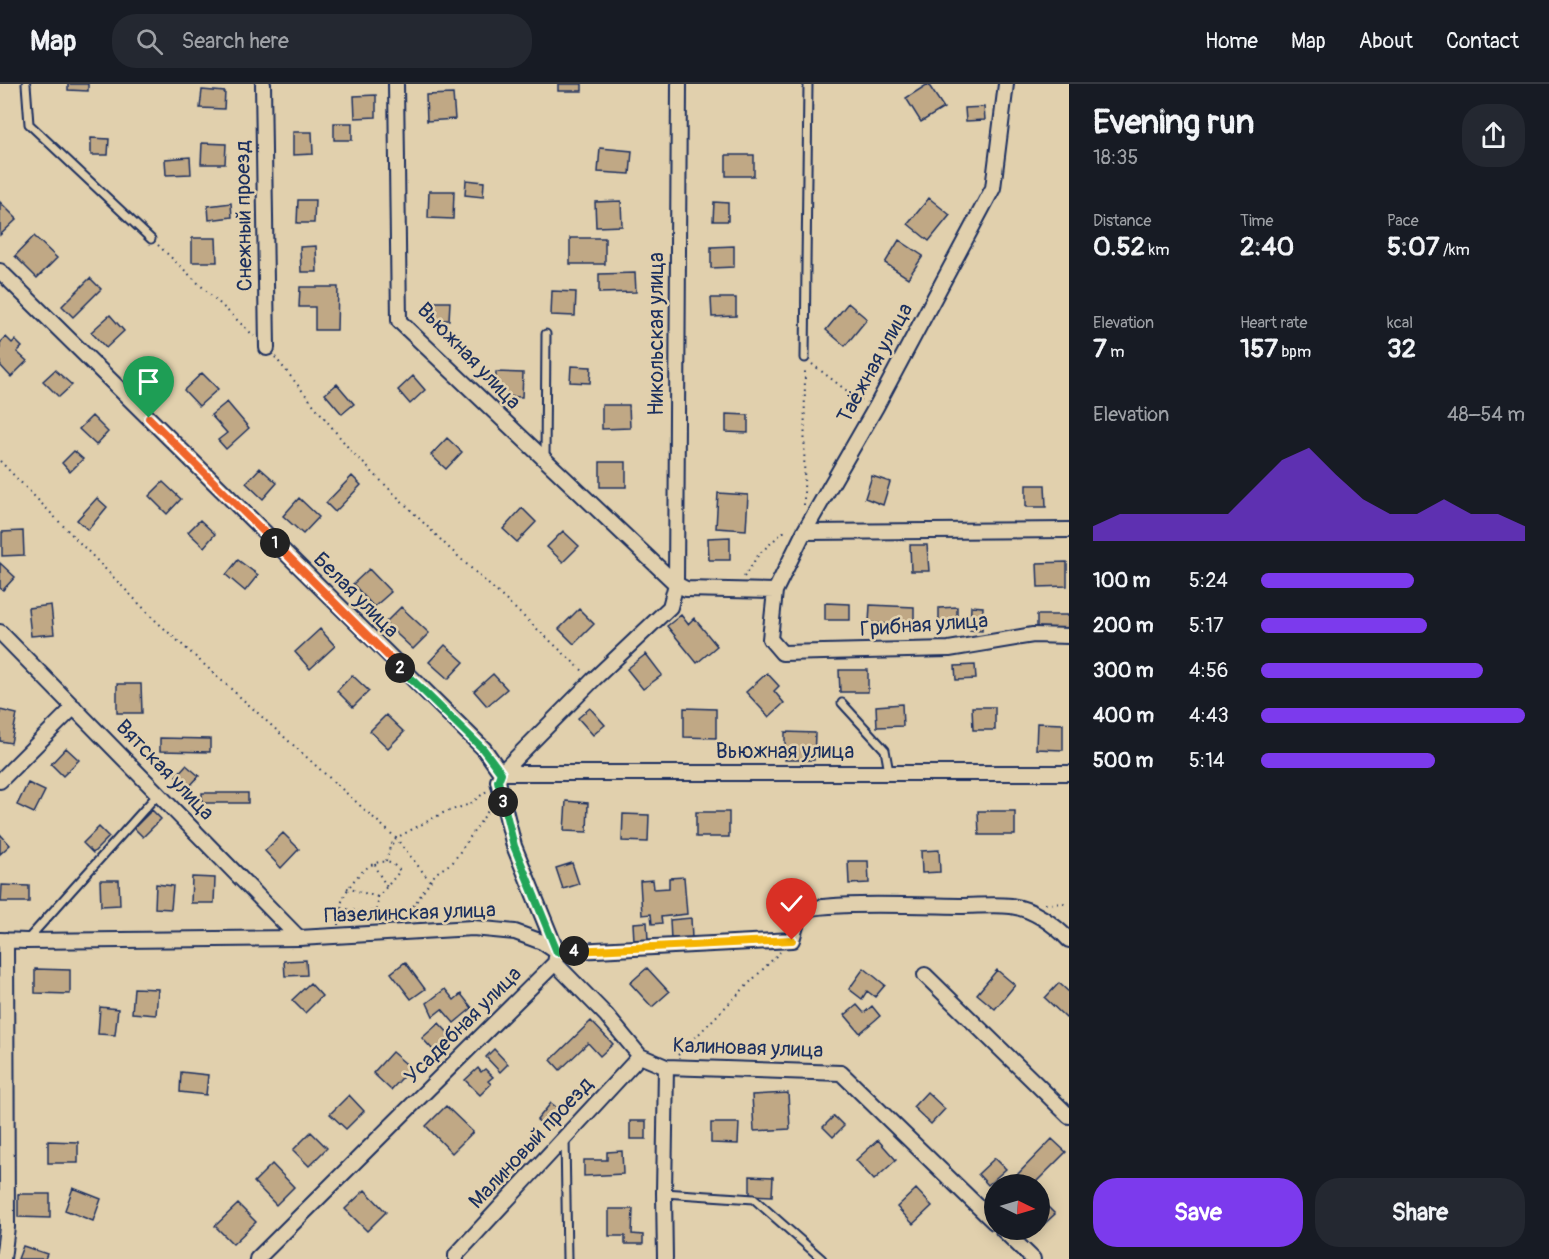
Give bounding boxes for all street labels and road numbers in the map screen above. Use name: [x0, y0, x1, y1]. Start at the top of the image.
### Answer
street label: Снежный проезд: [229, 140, 259, 292]
street label: Никольская улица: [643, 252, 670, 416]
street label: Вьюжная улица: [411, 297, 527, 415]
street label: Таёжная улица: [831, 298, 919, 428]
street label: Белая улица: [307, 546, 405, 644]
street label: Грибная улица: [859, 607, 989, 643]
street label: Вятская улица: [110, 714, 220, 826]
street label: Вьюжная улица: [716, 738, 854, 765]
street label: Пазелинская улица: [324, 897, 496, 929]
street label: Усадебная улица: [399, 961, 527, 1089]
street label: Калиновая улица: [672, 1032, 824, 1064]
street label: Малиновый проезд: [463, 1071, 599, 1215]

